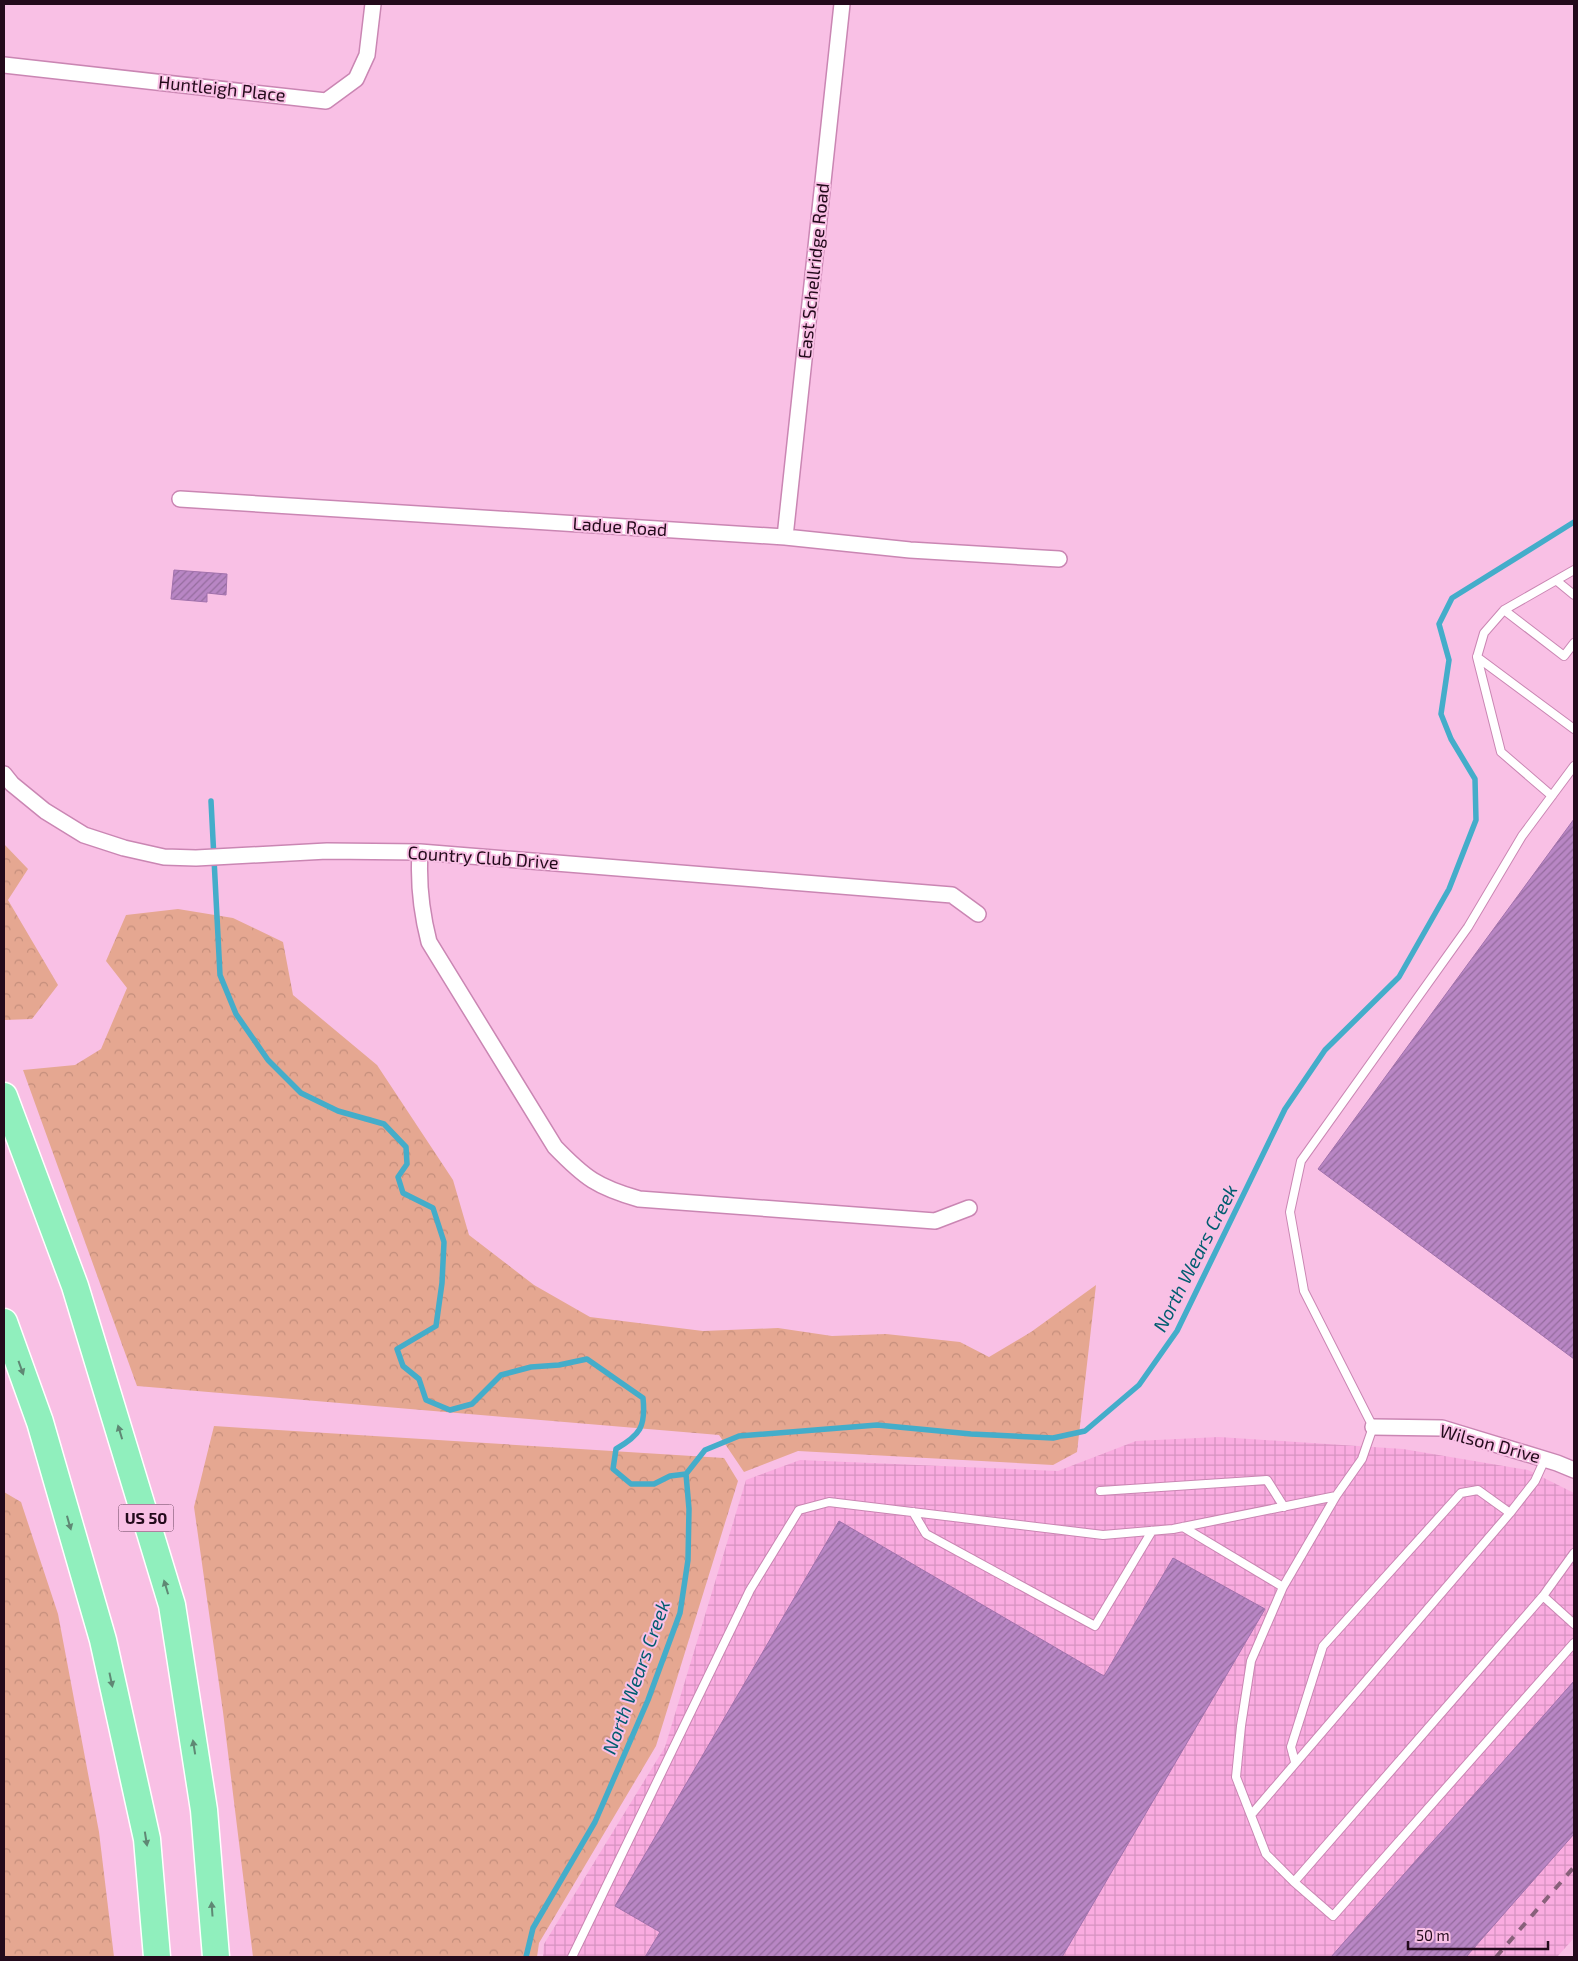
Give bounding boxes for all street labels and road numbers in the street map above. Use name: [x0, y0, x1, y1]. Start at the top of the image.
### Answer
street label: Huntleigh Place: [157, 70, 287, 106]
street label: East Schellridge Road: [793, 182, 833, 360]
street label: Ladue Road: [572, 512, 668, 540]
street label: Country Club Drive: [407, 841, 559, 873]
street label: Wilson Drive: [1437, 1419, 1543, 1467]
road number: US 50: [118, 1505, 174, 1532]

